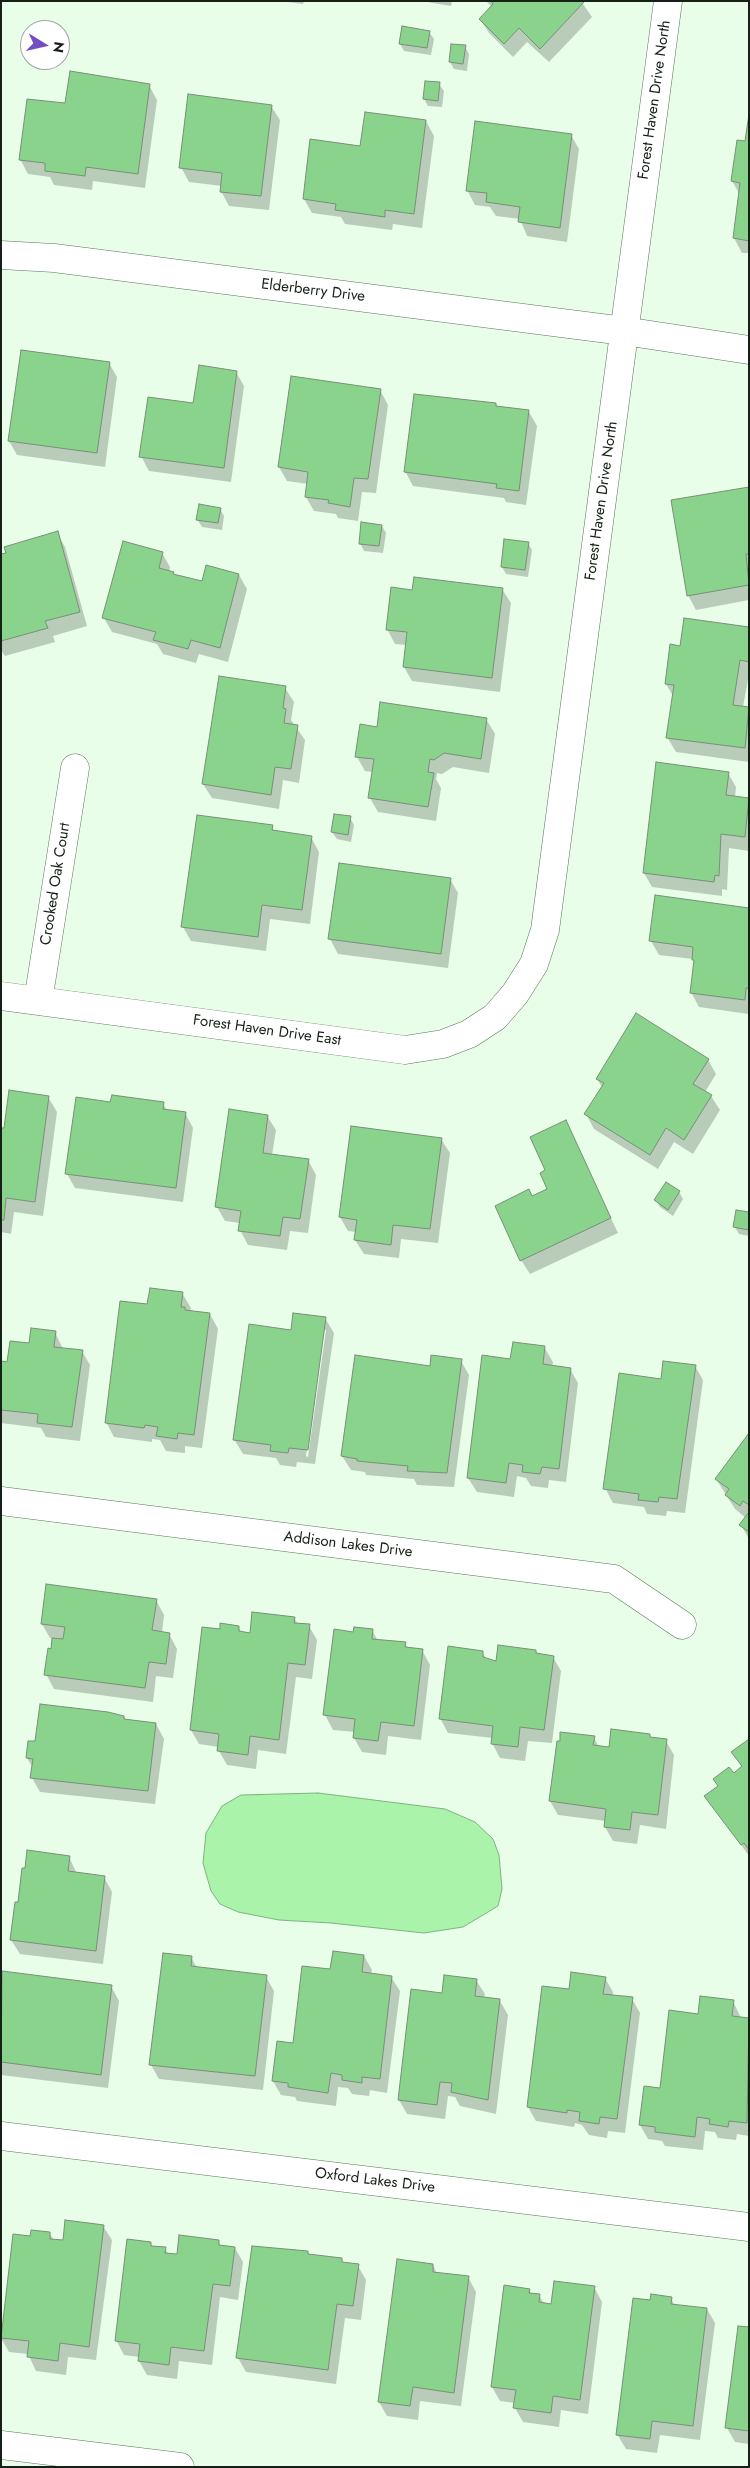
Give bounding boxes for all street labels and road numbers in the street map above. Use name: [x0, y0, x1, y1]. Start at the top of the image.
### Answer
street label: Forest Haven Drive North: [635, 19, 675, 181]
street label: Elderberry Drive: [260, 276, 366, 306]
street label: Forest Haven Drive North: [582, 420, 622, 582]
street label: Crooked Oak Court: [37, 821, 75, 947]
street label: Forest Haven Drive East: [192, 1012, 342, 1050]
street label: Addison Lakes Drive: [283, 1528, 413, 1562]
street label: Oxford Lakes Drive: [314, 2165, 436, 2197]

